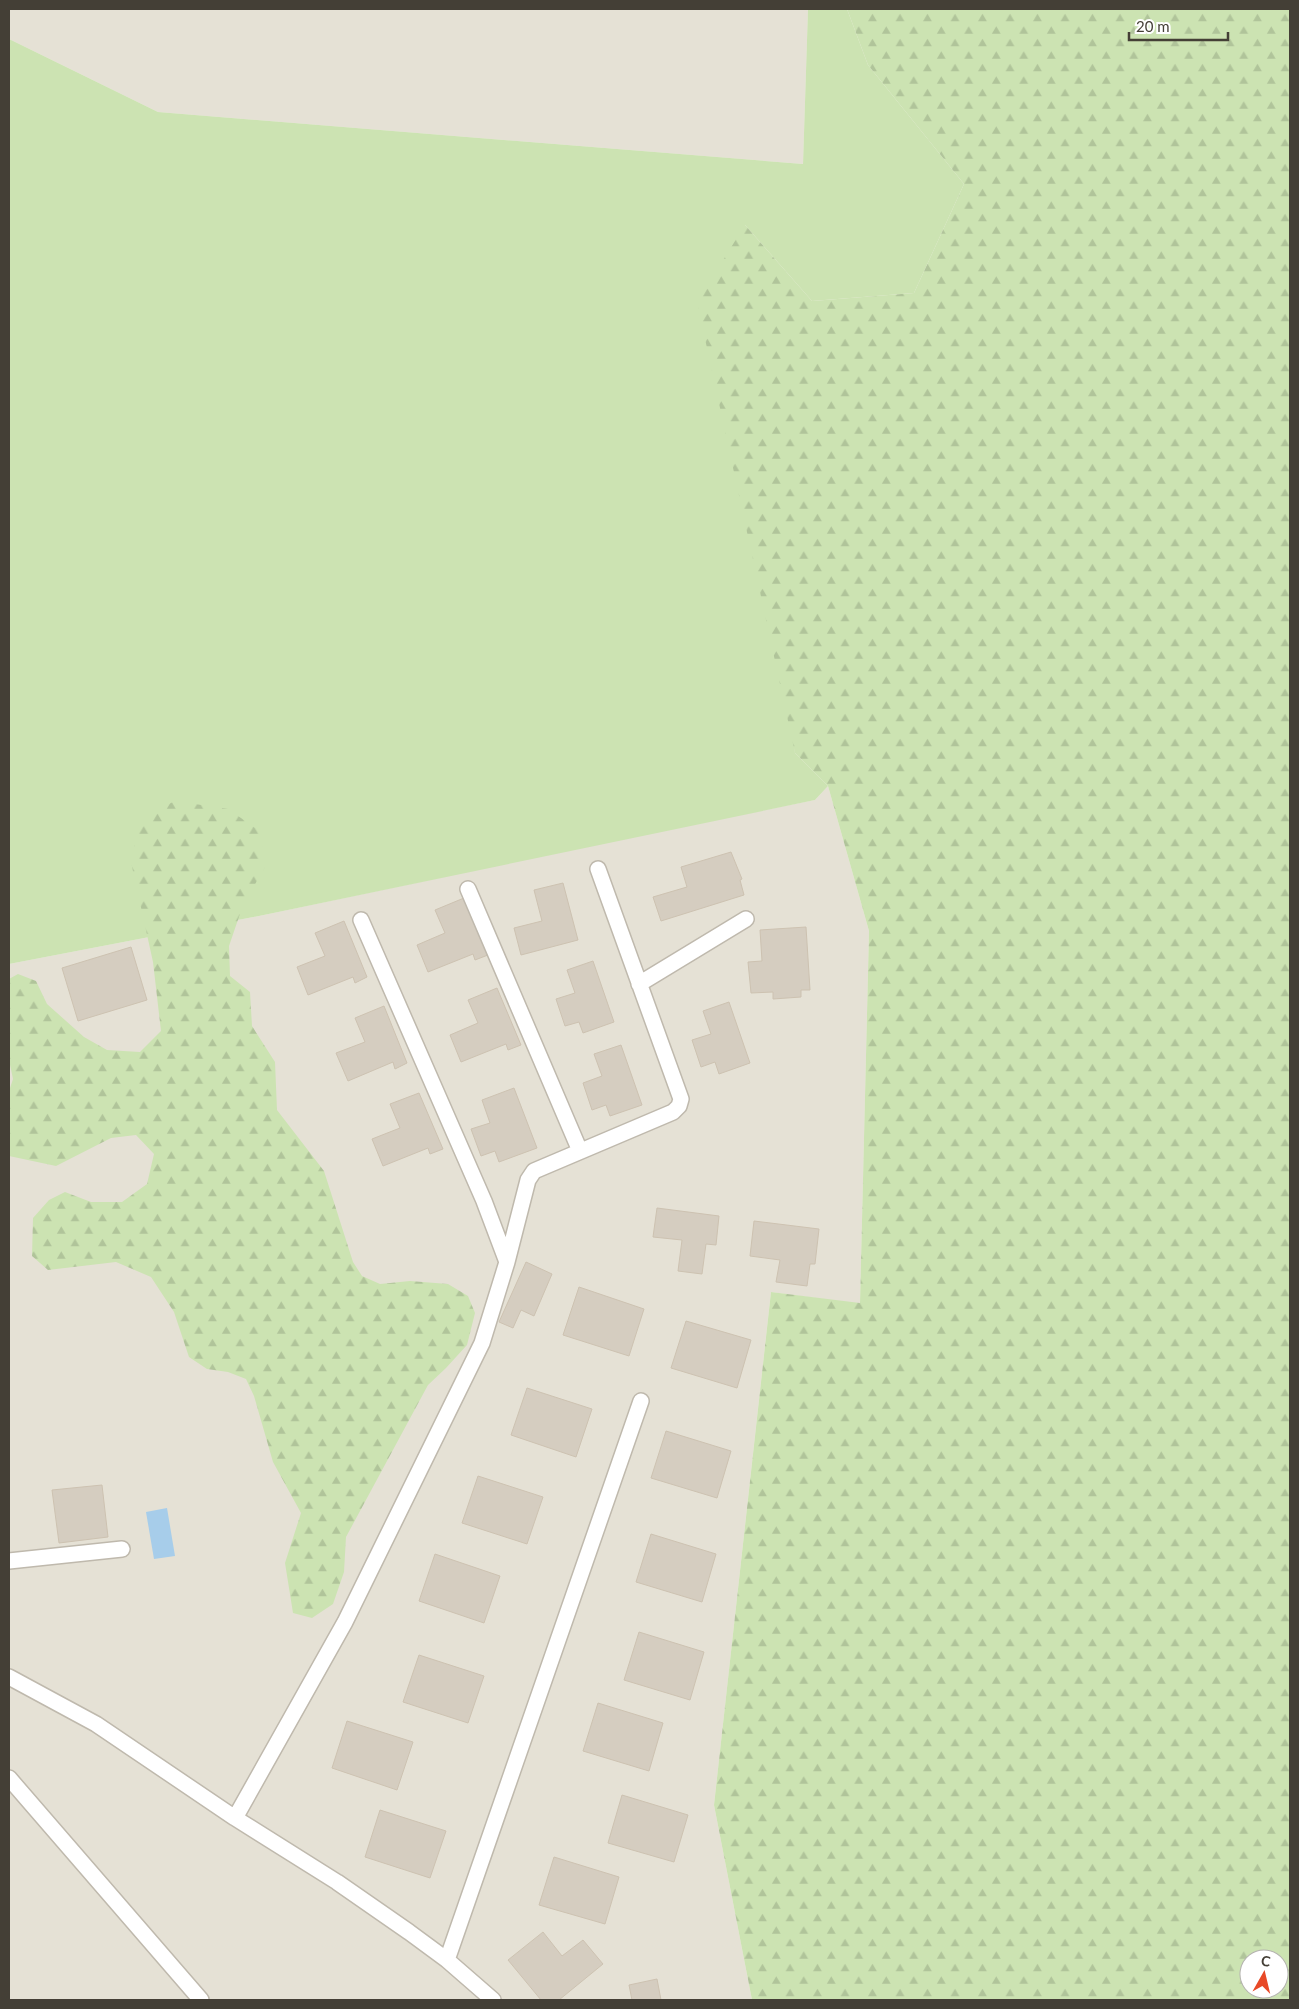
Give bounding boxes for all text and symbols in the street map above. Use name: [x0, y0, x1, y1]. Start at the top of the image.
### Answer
scale bar: [1129, 10, 1228, 42]
text: 20 m: [1136, 17, 1170, 35]
north arrow: [1239, 1949, 1289, 1999]
text: С: [1260, 1952, 1272, 1970]

